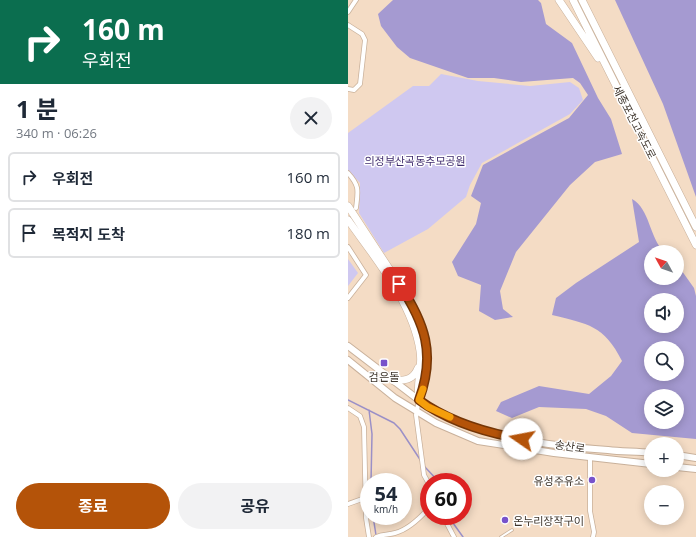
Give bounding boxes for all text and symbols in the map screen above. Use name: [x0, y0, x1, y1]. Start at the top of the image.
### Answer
text: 160 m: [82, 10, 165, 48]
icon: right: [16, 16, 68, 68]
text: 우회전: [82, 48, 132, 72]
street label: 세종포천고속도로: [610, 83, 660, 161]
text: 1 분: [16, 92, 58, 125]
button: close: [290, 97, 332, 139]
text: 340 m · 06:26: [16, 124, 97, 142]
park label: 의정부산곡동추모공원: [364, 153, 466, 168]
icon: right: [18, 166, 40, 188]
text: 160 m: [286, 167, 330, 187]
text: 우회전: [52, 168, 93, 188]
icon: arrive: [18, 222, 40, 244]
text: 180 m: [286, 223, 330, 243]
text: 목적지 도착: [52, 224, 125, 244]
north arrow: [644, 245, 684, 285]
map controls: [644, 245, 684, 525]
pin: [382, 267, 416, 301]
icon: arrive: [388, 273, 410, 295]
button: sound: [644, 293, 684, 333]
button: search: [644, 341, 684, 381]
marker: 검은돌: [379, 358, 389, 368]
place label: 검은돌: [369, 369, 399, 384]
button: layers: [644, 389, 684, 429]
position arrow: [501, 418, 543, 460]
street label: 송산로: [554, 436, 586, 456]
button: +: [644, 437, 684, 477]
speed limit sign: 60: [420, 473, 472, 525]
place label: 유성주유소: [533, 473, 584, 488]
marker: 유성주유소: [587, 475, 597, 485]
text: 54: [375, 480, 397, 507]
button: 종료: [16, 483, 170, 529]
button: 공유: [178, 483, 332, 529]
button: −: [644, 485, 684, 525]
text: km/h: [374, 502, 398, 516]
place label: 온누리장작구이: [513, 513, 584, 528]
marker: 온누리장작구이: [500, 515, 510, 525]

